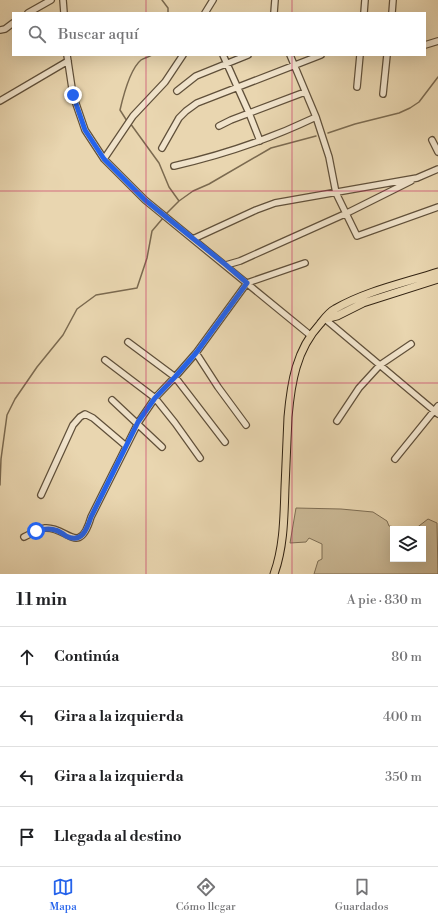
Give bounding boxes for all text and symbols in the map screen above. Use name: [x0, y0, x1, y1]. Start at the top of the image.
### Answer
search box: [12, 12, 426, 56]
icon: search: [26, 23, 48, 45]
text: Buscar aquí: [58, 25, 139, 44]
route end: [64, 86, 82, 104]
route start: [27, 522, 45, 540]
map controls: [390, 526, 426, 562]
button: layers: [390, 526, 426, 562]
text: 11 min: [16, 589, 67, 611]
text: A pie · 830 m: [347, 592, 422, 608]
icon: ahead: [16, 646, 38, 668]
text: Continúa: [54, 647, 119, 666]
text: 80 m: [391, 649, 422, 665]
icon: left: [16, 706, 38, 728]
text: Gira a la izquierda: [54, 707, 184, 726]
text: 400 m: [383, 709, 422, 725]
icon: left: [16, 766, 38, 788]
text: Gira a la izquierda: [54, 767, 184, 786]
text: 350 m: [385, 769, 422, 785]
icon: arrive: [16, 826, 38, 848]
text: Llegada al destino: [54, 827, 182, 846]
tab: Mapa: [50, 876, 77, 914]
tab: Cómo llegar: [176, 876, 236, 914]
tab: Guardados: [335, 876, 388, 914]

